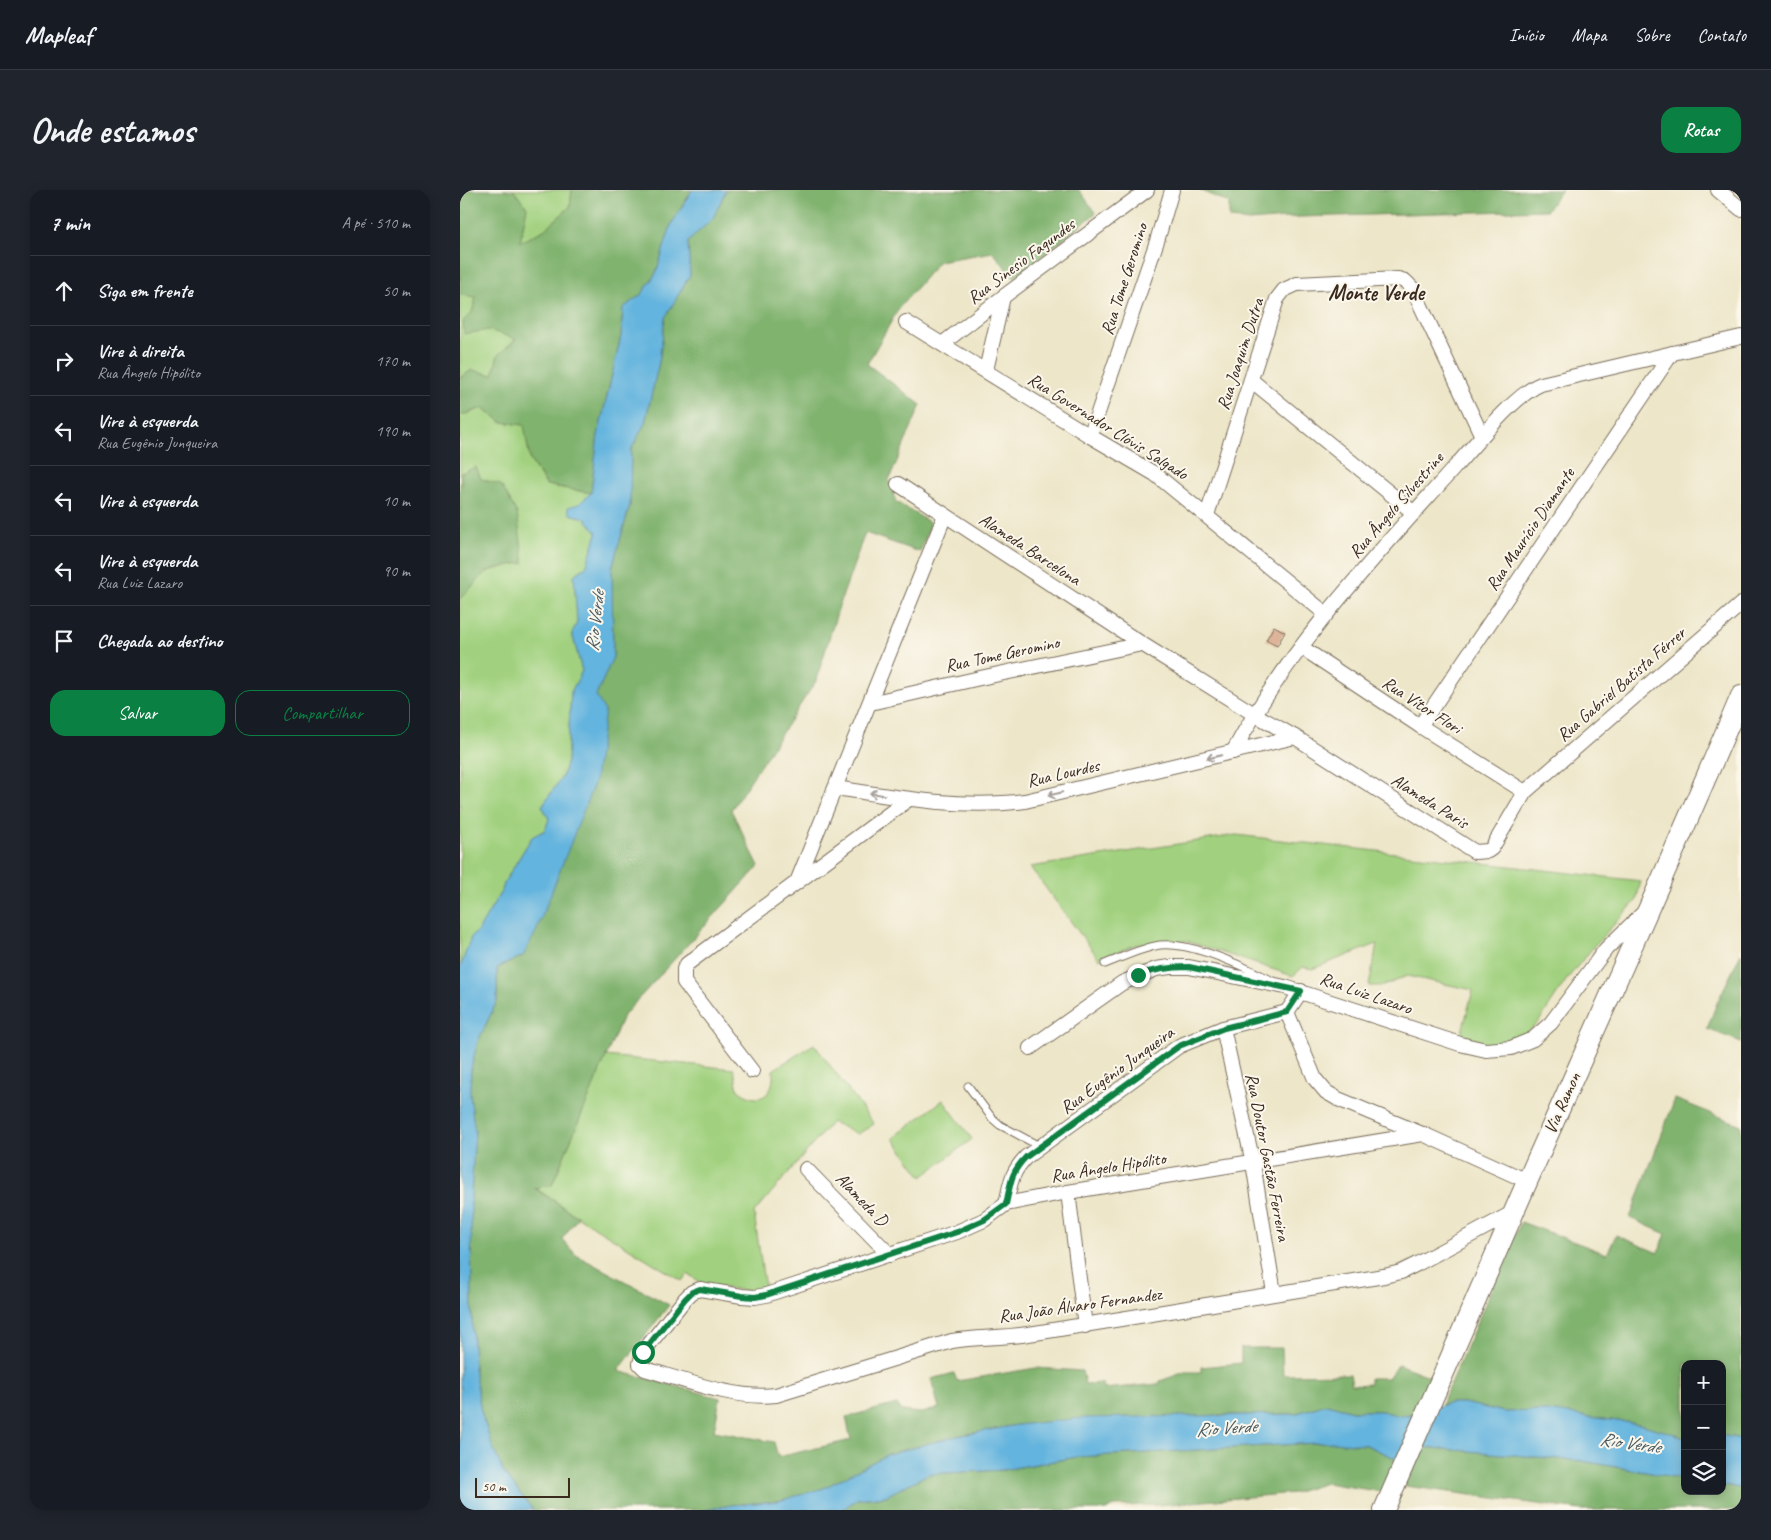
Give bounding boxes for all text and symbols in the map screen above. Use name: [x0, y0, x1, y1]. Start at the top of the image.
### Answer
text: Mapleaf: [25, 20, 92, 50]
text: Início: [1509, 24, 1544, 46]
text: Mapa: [1572, 24, 1606, 46]
text: Sobre: [1634, 24, 1670, 46]
text: Contato: [1698, 24, 1746, 46]
button: Rotas: [1661, 107, 1741, 153]
text: Onde estamos: [30, 108, 195, 153]
text: 7 min: [50, 210, 90, 236]
street label: Rua Sinesio Fagundes: [963, 212, 1081, 309]
text: A pé · 510 m: [342, 213, 410, 233]
street label: Rua Tome Geromino: [1096, 219, 1153, 338]
icon: ahead: [50, 277, 78, 305]
text: Siga em frente: [97, 279, 193, 303]
district label: Monte Verde: [1328, 279, 1426, 307]
text: 50 m: [383, 281, 410, 301]
street label: Rua Joaquim Dutra: [1212, 294, 1269, 413]
text: Vire à direita: [97, 339, 184, 363]
icon: right: [50, 347, 78, 375]
text: 170 m: [376, 351, 410, 371]
text: Rua Ângelo Hipólito: [97, 363, 200, 383]
street label: Rua Governador Clóvis Salgado: [1024, 368, 1194, 485]
text: Vire à esquerda: [97, 409, 197, 433]
icon: left: [50, 417, 78, 445]
text: 190 m: [376, 421, 410, 441]
text: Rua Eugênio Junqueira: [97, 433, 217, 453]
street label: Rua Ângelo Silvestrine: [1344, 447, 1449, 563]
street label: Rua Maurício Diamante: [1481, 462, 1580, 595]
icon: left: [50, 487, 78, 515]
text: Vire à esquerda: [97, 489, 197, 513]
text: 10 m: [383, 491, 410, 511]
street label: Alameda Barcelona: [975, 508, 1086, 591]
text: Vire à esquerda: [97, 549, 197, 573]
icon: left: [50, 557, 78, 585]
text: 90 m: [383, 561, 410, 581]
text: Rua Luiz Lazaro: [97, 573, 182, 593]
water label: Rio Verde: [580, 587, 610, 652]
street label: Rua Gabriel Batista Férrer: [1552, 621, 1691, 746]
icon: arrive: [50, 627, 78, 655]
text: Chegada ao destino: [97, 629, 223, 653]
street label: Rua Tome Geromino: [943, 631, 1063, 677]
street label: Rua Vítor Flori: [1378, 671, 1468, 740]
button: Salvar: [50, 690, 225, 736]
button: Compartilhar: [235, 690, 410, 736]
one-way arrow: [1206, 753, 1222, 762]
street label: Rua Lourdes: [1025, 754, 1103, 792]
street label: Alameda Paris: [1387, 769, 1474, 834]
one-way arrow: [869, 789, 885, 799]
one-way arrow: [1048, 790, 1064, 799]
route end: [1127, 964, 1150, 987]
street label: Rua Luiz Lazaro: [1317, 967, 1416, 1020]
street label: Rua Eugênio Junqueira: [1056, 1021, 1179, 1119]
street label: Via Ramon: [1539, 1068, 1586, 1137]
street label: Rua Doutor Gastão Ferreira: [1241, 1071, 1295, 1244]
street label: Rua Ângelo Hipólito: [1049, 1147, 1169, 1187]
street label: Alameda D: [831, 1168, 894, 1232]
street label: Rua João Álvaro Fernandez: [997, 1282, 1165, 1327]
route start: [632, 1341, 655, 1364]
map controls: [1681, 1360, 1726, 1495]
button: +: [1681, 1360, 1726, 1405]
button: −: [1681, 1405, 1726, 1450]
water label: Rio Verde: [1195, 1414, 1260, 1442]
water label: Rio Verde: [1598, 1427, 1664, 1459]
button: layers: [1681, 1450, 1726, 1495]
scale bar: [475, 1475, 570, 1498]
text: 50 m: [482, 1478, 506, 1495]

